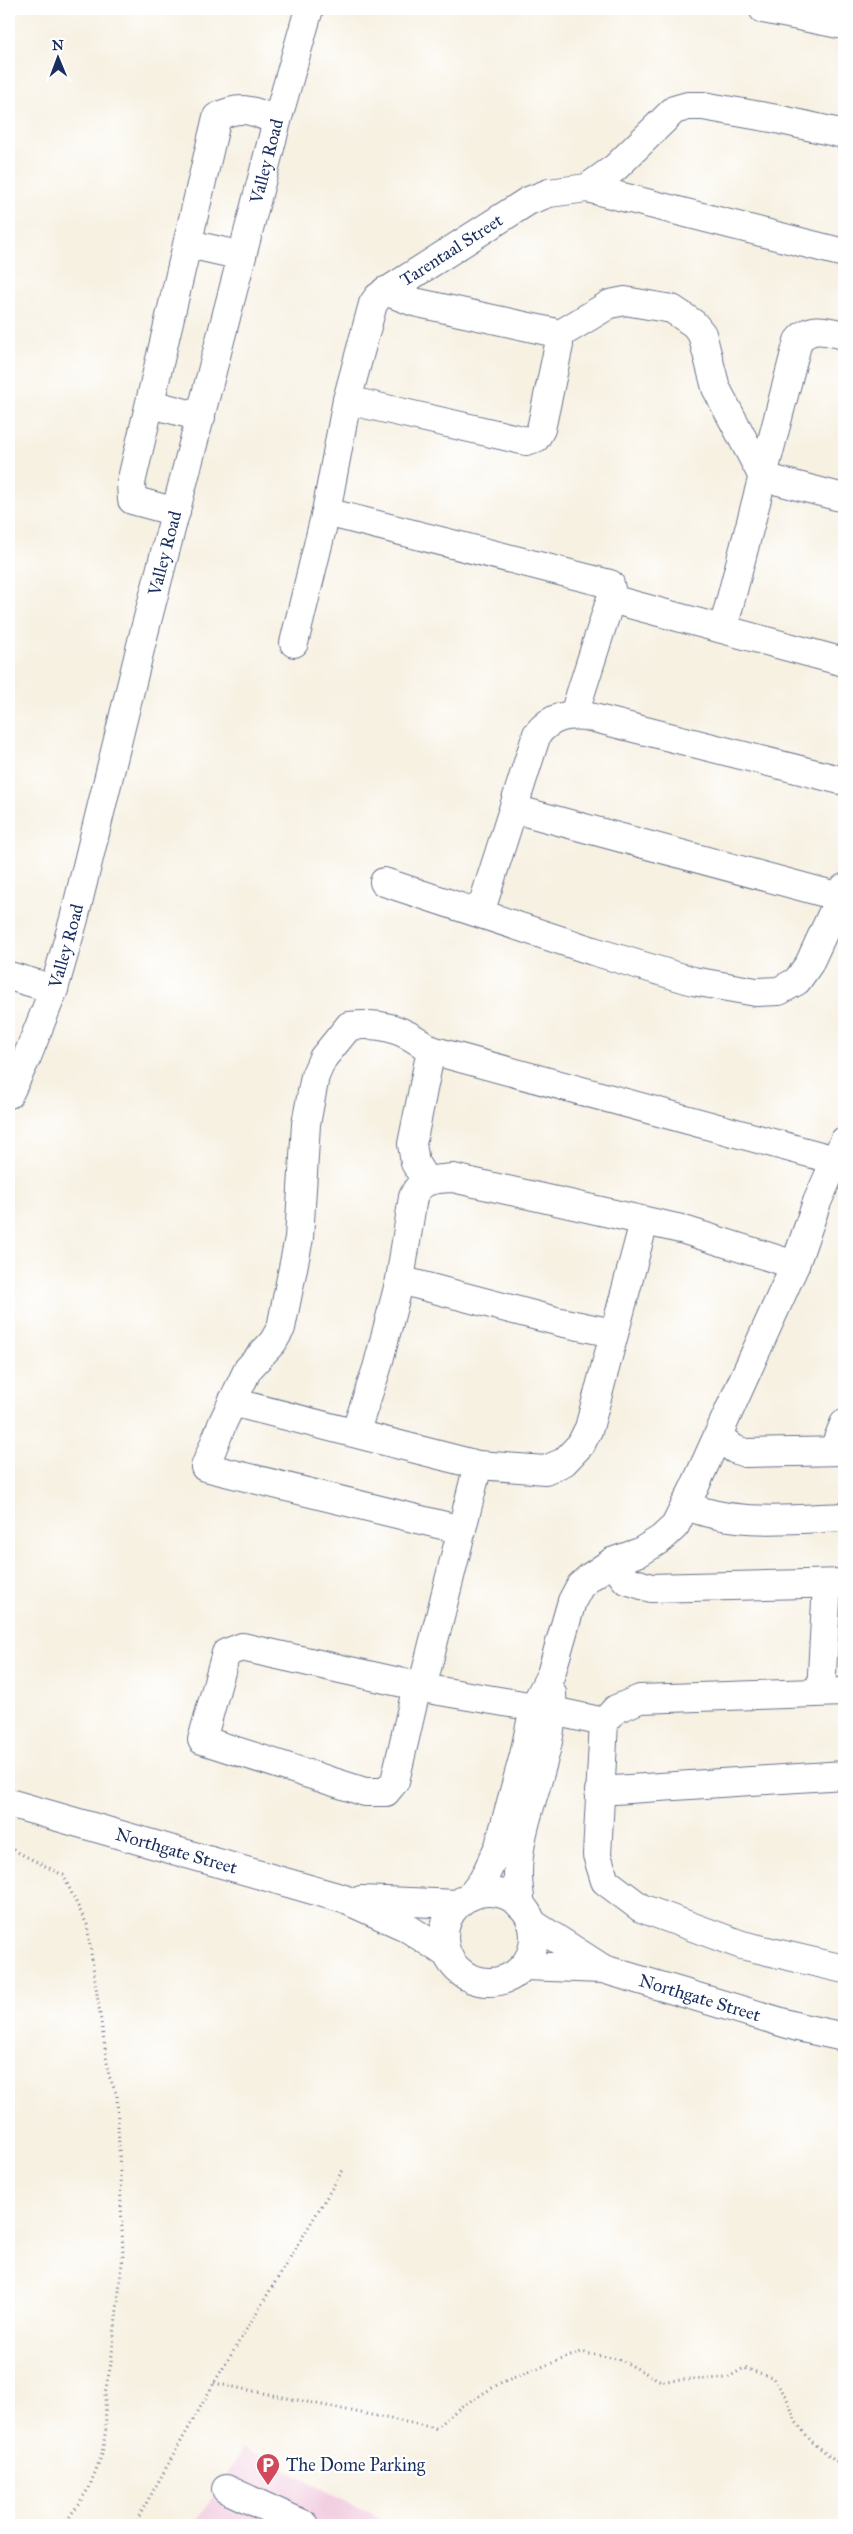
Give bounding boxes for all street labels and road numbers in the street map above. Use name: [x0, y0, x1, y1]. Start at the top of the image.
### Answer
street label: Valley Road: [245, 117, 288, 207]
street label: Tarentaal Street: [396, 209, 507, 291]
street label: Valley Road: [143, 509, 186, 599]
street label: Valley Road: [44, 902, 88, 992]
street label: Northgate Street: [113, 1823, 240, 1879]
street label: Northgate Street: [636, 1969, 764, 2026]

